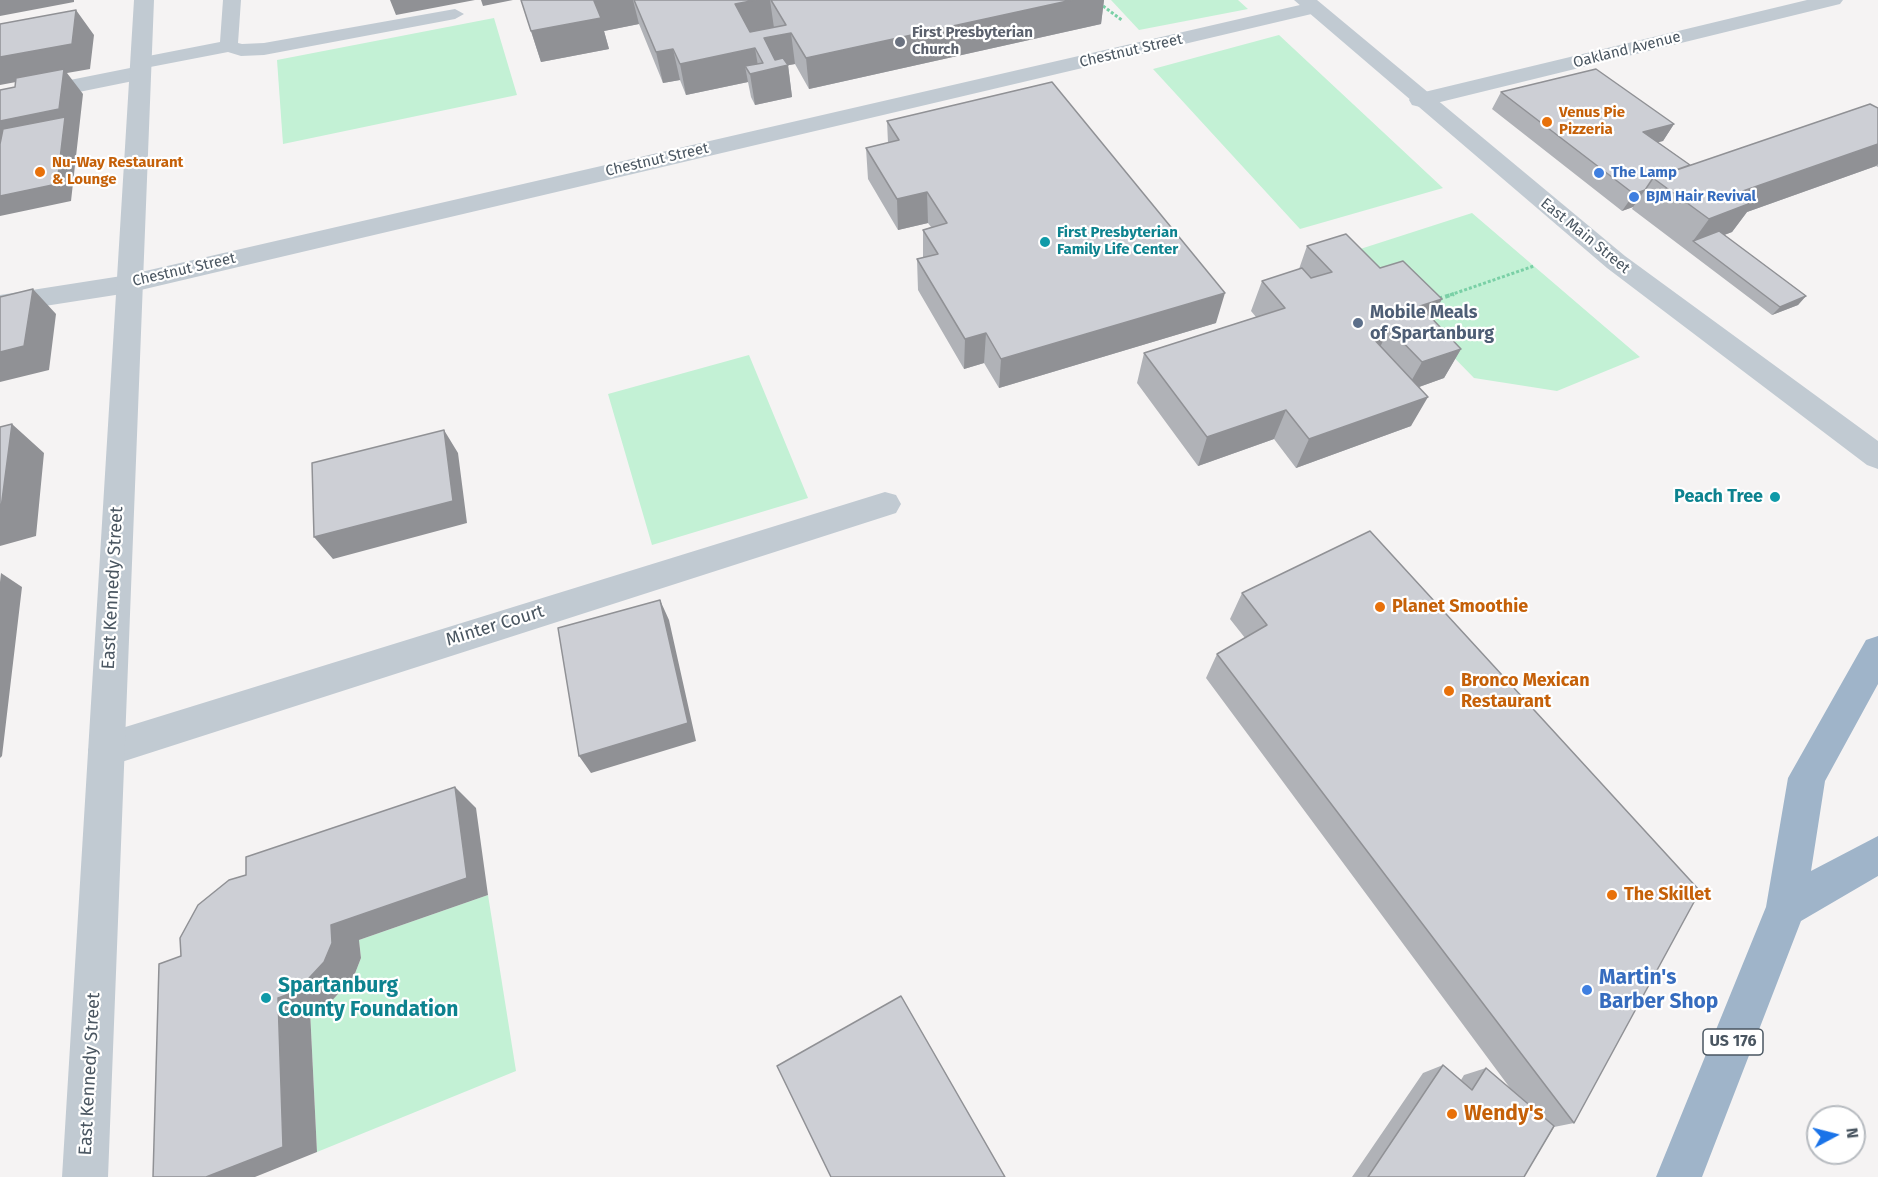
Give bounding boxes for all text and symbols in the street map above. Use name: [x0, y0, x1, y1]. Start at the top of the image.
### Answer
place label: First Presbyterian Church: [912, 24, 1033, 59]
street label: Oakland Avenue: [1571, 28, 1683, 72]
street label: Chestnut Street: [1078, 30, 1184, 72]
marker: First Presbyterian Church: [893, 35, 907, 49]
place label: Venus Pie Pizzeria: [1559, 104, 1625, 139]
marker: Venus Pie Pizzeria: [1540, 115, 1554, 129]
street label: Chestnut Street: [604, 139, 710, 181]
place label: Nu-Way Restaurant & Lounge: [52, 154, 183, 189]
place label: The Lamp: [1611, 164, 1677, 182]
marker: Nu-Way Restaurant & Lounge: [33, 165, 47, 179]
marker: The Lamp: [1592, 166, 1606, 180]
place label: BJM Hair Revival: [1646, 188, 1756, 206]
marker: BJM Hair Revival: [1627, 190, 1641, 204]
street label: East Main Street: [1537, 194, 1633, 278]
place label: First Presbyterian Family Life Center: [1057, 224, 1178, 259]
marker: First Presbyterian Family Life Center: [1038, 235, 1052, 249]
street label: Chestnut Street: [131, 249, 237, 291]
place label: Mobile Meals of Spartanburg: [1370, 302, 1494, 344]
marker: Mobile Meals of Spartanburg: [1351, 316, 1365, 330]
place label: Peach Tree: [1674, 486, 1763, 508]
marker: Peach Tree: [1768, 490, 1782, 504]
street label: East Kennedy Street: [98, 506, 128, 670]
place label: Planet Smoothie: [1392, 596, 1528, 618]
marker: Planet Smoothie: [1373, 600, 1387, 614]
street label: Minter Court: [443, 601, 547, 651]
place label: Bronco Mexican Restaurant: [1461, 670, 1590, 712]
marker: Bronco Mexican Restaurant: [1442, 684, 1456, 698]
place label: The Skillet: [1624, 884, 1711, 906]
marker: The Skillet: [1605, 888, 1619, 902]
place label: Martin's Barber Shop: [1599, 965, 1718, 1015]
place label: Spartanburg County Foundation: [278, 973, 458, 1023]
marker: Martin's Barber Shop: [1580, 983, 1594, 997]
marker: Spartanburg County Foundation: [259, 991, 273, 1005]
street label: East Kennedy Street: [75, 992, 105, 1156]
road number: US 176: [1703, 1029, 1763, 1055]
place label: Wendy's: [1464, 1101, 1544, 1127]
north arrow: [1806, 1105, 1866, 1165]
marker: Wendy's: [1445, 1107, 1459, 1121]
text: N: [1842, 1127, 1862, 1139]

